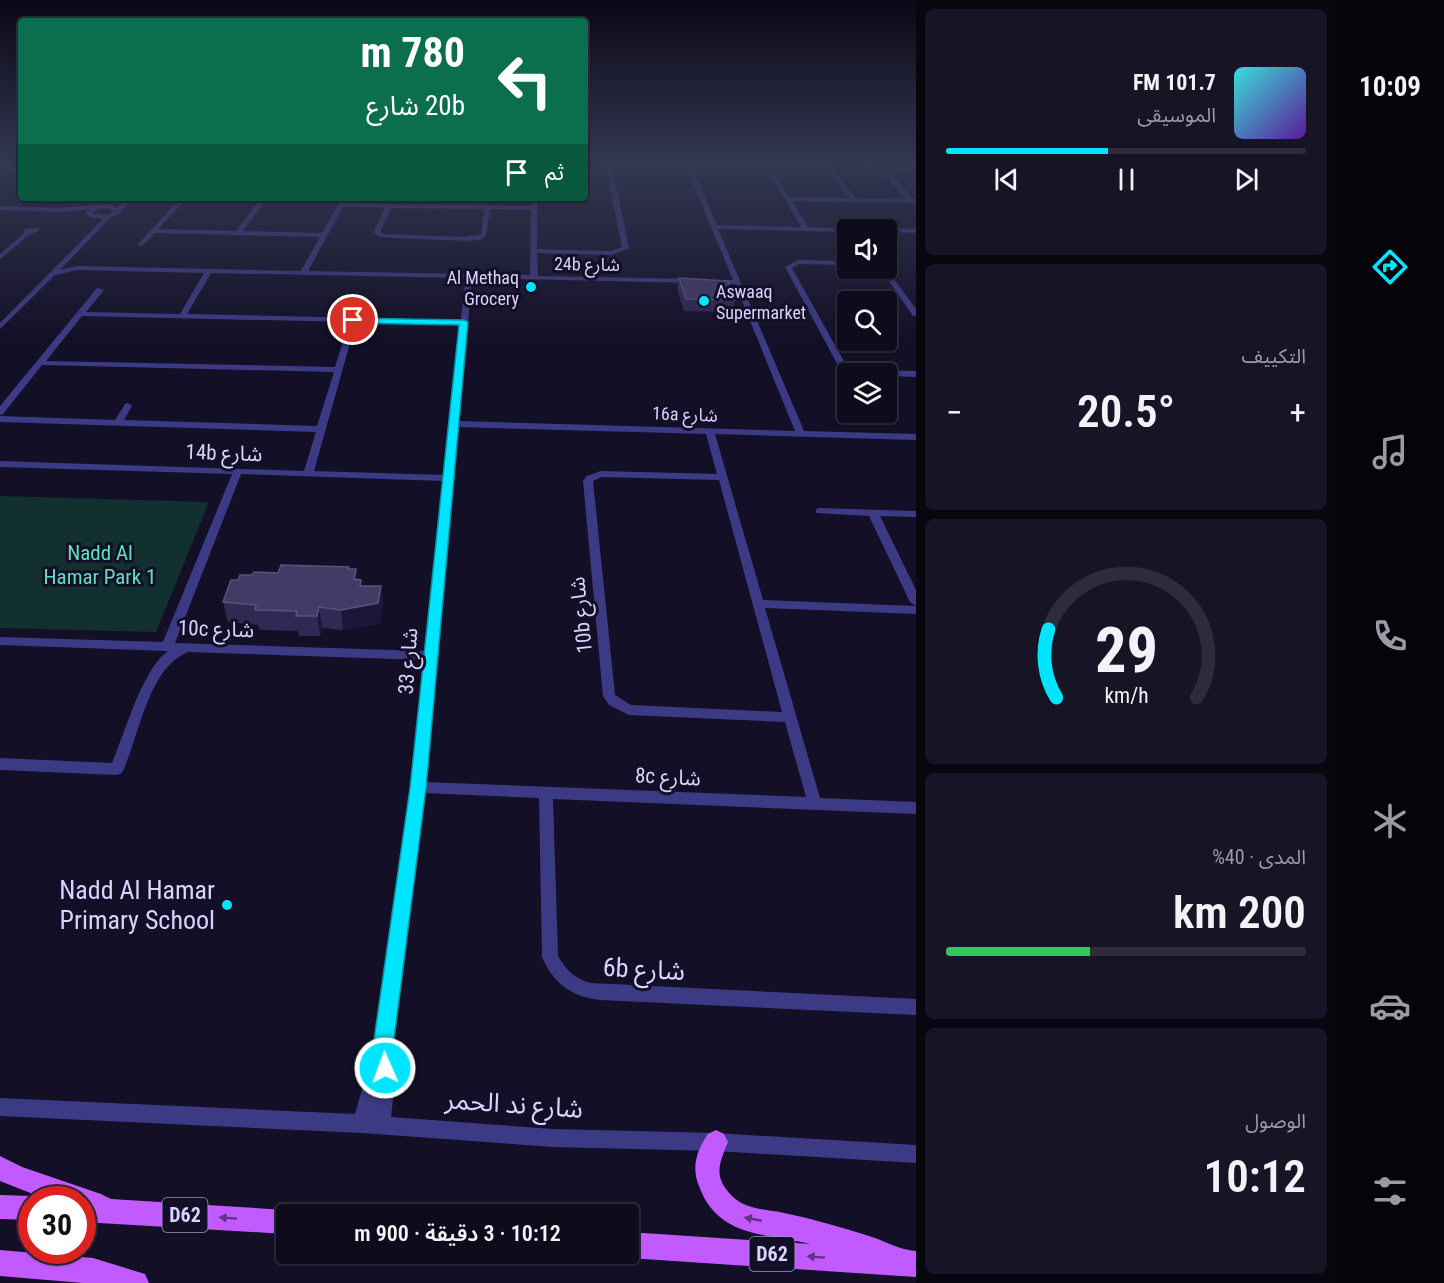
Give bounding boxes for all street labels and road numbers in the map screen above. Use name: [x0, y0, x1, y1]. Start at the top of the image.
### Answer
street label: 24b شارع: [554, 253, 620, 279]
street label: 16a شارع: [652, 402, 718, 430]
street label: 14b شارع: [185, 440, 263, 469]
street label: 10b شارع: [565, 575, 600, 654]
street label: 10c شارع: [177, 616, 254, 645]
street label: شارع 33: [394, 627, 425, 695]
street label: 8c شارع: [634, 763, 701, 794]
street label: 6b شارع: [602, 952, 686, 990]
street label: شارع ند الحمر: [443, 1084, 584, 1128]
road number: D62: [162, 1198, 207, 1232]
road number: D62: [750, 1237, 794, 1271]

